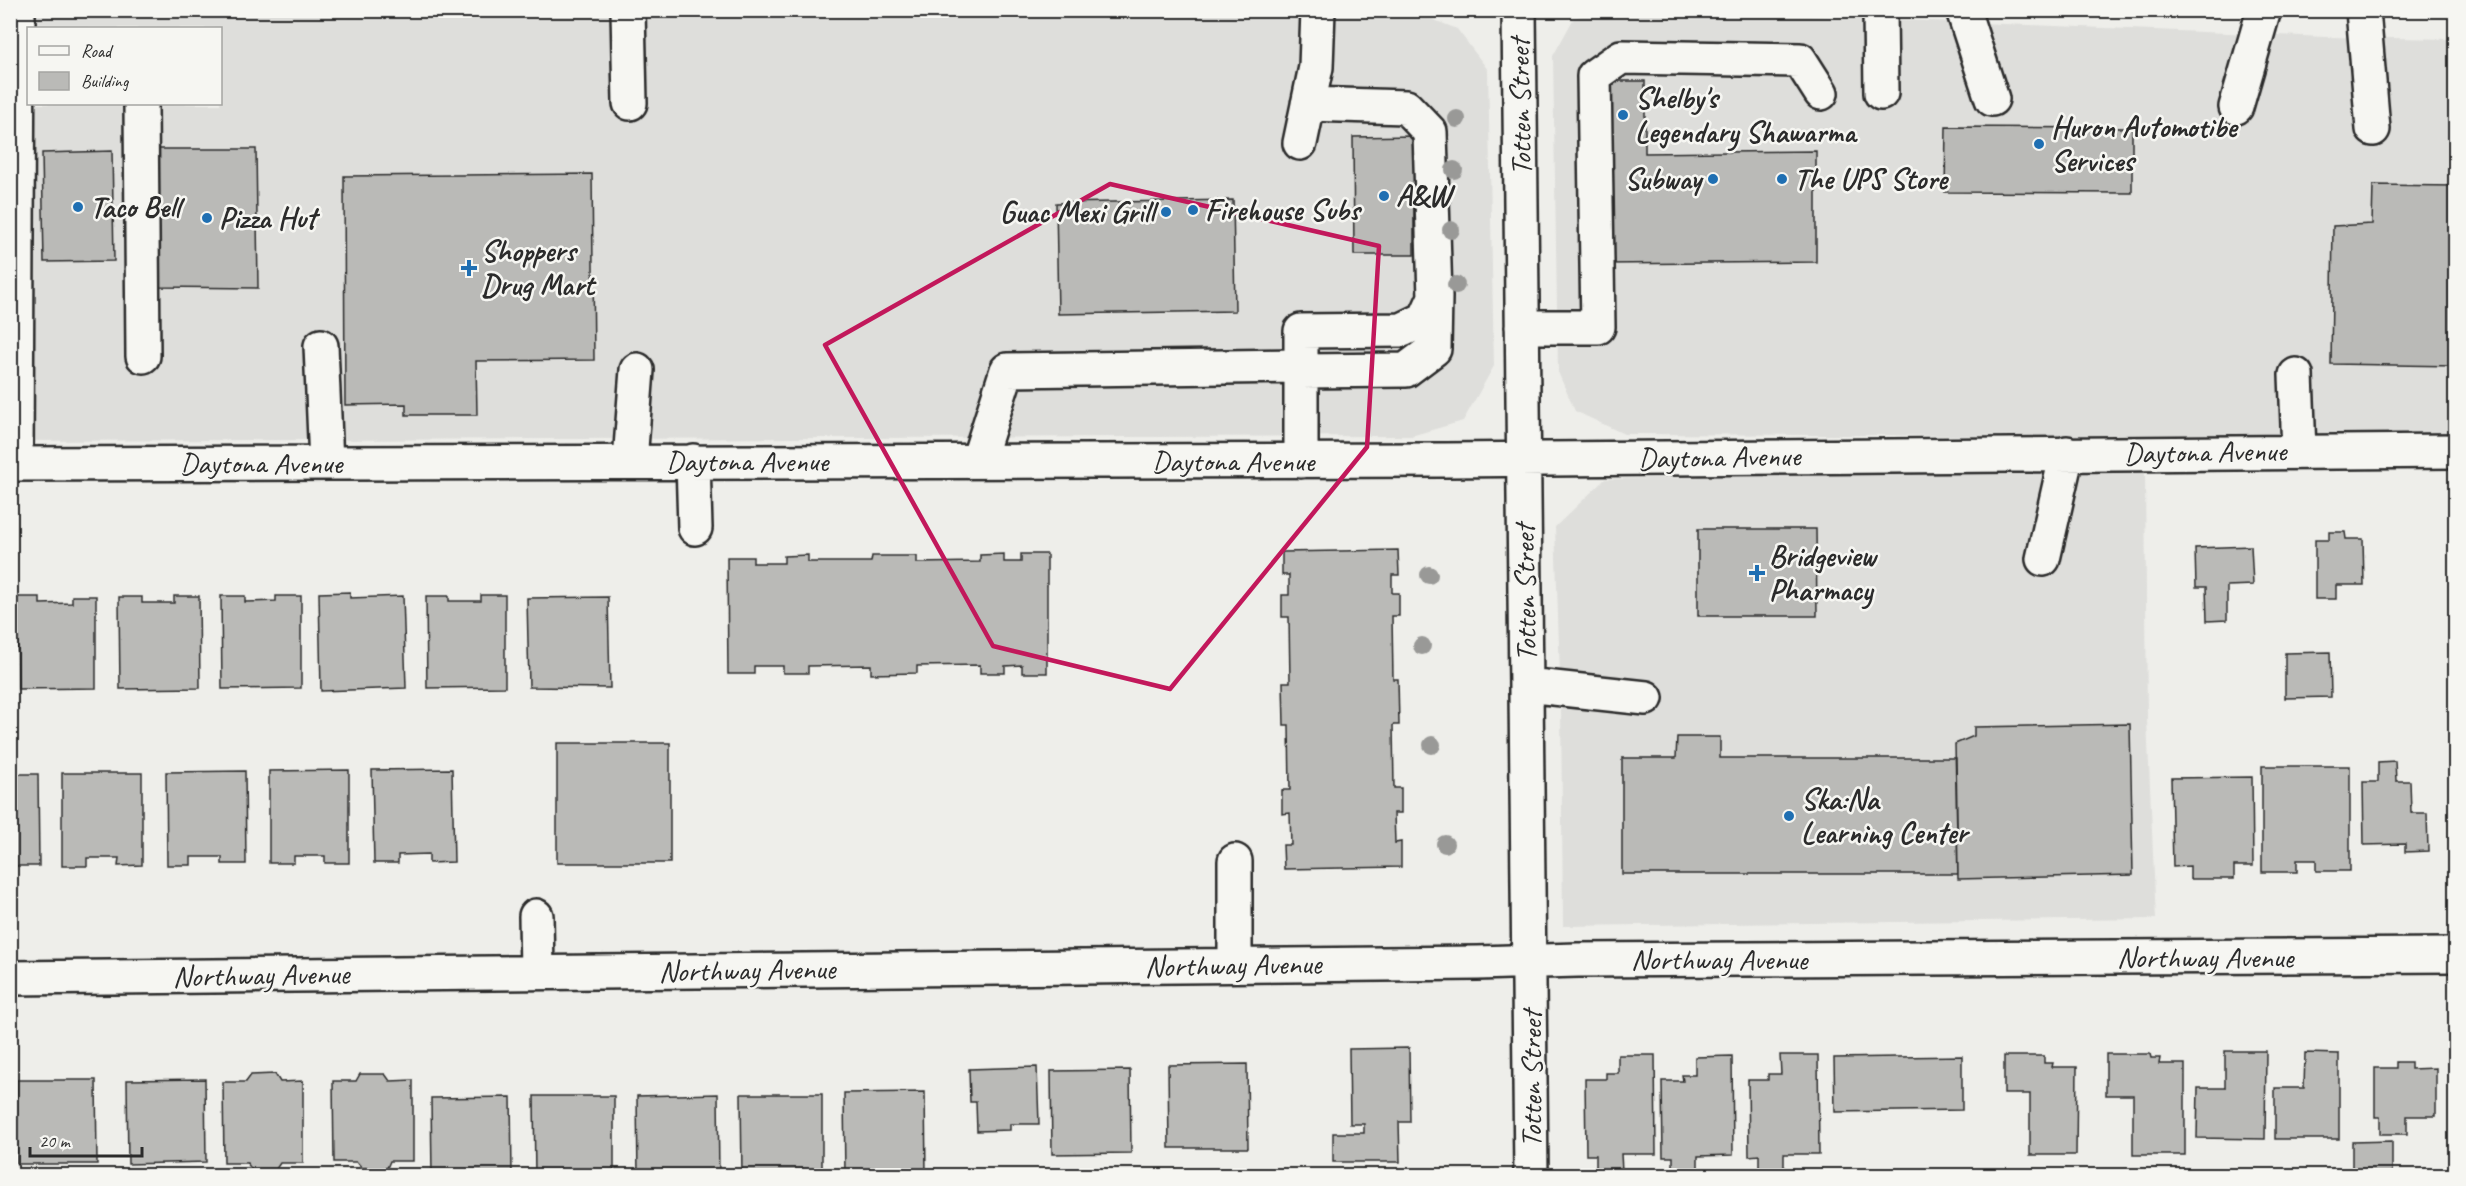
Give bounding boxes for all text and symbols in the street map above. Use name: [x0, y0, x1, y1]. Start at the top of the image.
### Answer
legend: [27, 27, 222, 105]
street label: Totten Street: [1500, 34, 1540, 176]
text: Road: [81, 40, 114, 62]
text: Building: [81, 70, 130, 92]
place label: Shelby's Legendary Shawarma: [1635, 79, 1858, 152]
marker: Shelby's Legendary Shawarma: [1616, 108, 1630, 122]
place label: Huron Automotibe Services: [2051, 108, 2239, 180]
marker: Huron Automotibe Services: [2032, 137, 2046, 151]
place label: Subway: [1625, 160, 1704, 198]
place label: The UPS Store: [1794, 160, 1949, 198]
marker: Subway: [1706, 172, 1720, 186]
marker: The UPS Store: [1775, 172, 1789, 186]
place label: A&W: [1396, 177, 1456, 215]
place label: Taco Bell: [90, 188, 185, 226]
marker: A&W: [1377, 189, 1391, 203]
place label: Firehouse Subs: [1205, 191, 1363, 229]
place label: Guac Mexi Grill: [1000, 193, 1160, 231]
place label: Pizza Hut: [219, 199, 321, 237]
marker: Taco Bell: [71, 200, 85, 214]
marker: Firehouse Subs: [1186, 203, 1200, 217]
marker: Guac Mexi Grill: [1159, 205, 1173, 219]
marker: Pizza Hut: [200, 211, 214, 225]
place label: Shoppers Drug Mart: [481, 232, 597, 304]
marker: Shoppers Drug Mart: [462, 261, 476, 275]
street label: Daytona Avenue: [2123, 432, 2289, 472]
street label: Daytona Avenue: [1637, 437, 1803, 477]
street label: Daytona Avenue: [666, 442, 831, 480]
street label: Daytona Avenue: [1152, 442, 1317, 480]
street label: Daytona Avenue: [180, 444, 345, 482]
street label: Totten Street: [1505, 520, 1545, 662]
place label: Bridgeview Pharmacy: [1769, 537, 1878, 610]
marker: Bridgeview Pharmacy: [1750, 566, 1764, 580]
place label: Ska:Na Learning Center: [1801, 780, 1971, 852]
marker: Ska:Na Learning Center: [1782, 809, 1796, 823]
street label: Northway Avenue: [2117, 938, 2296, 976]
street label: Northway Avenue: [1631, 940, 1810, 978]
street label: Northway Avenue: [1144, 944, 1324, 986]
street label: Northway Avenue: [658, 949, 838, 991]
street label: Northway Avenue: [172, 954, 352, 996]
street label: Totten Street: [1512, 1006, 1550, 1148]
scale bar: [30, 1120, 142, 1158]
text: 20 m: [39, 1130, 72, 1152]

